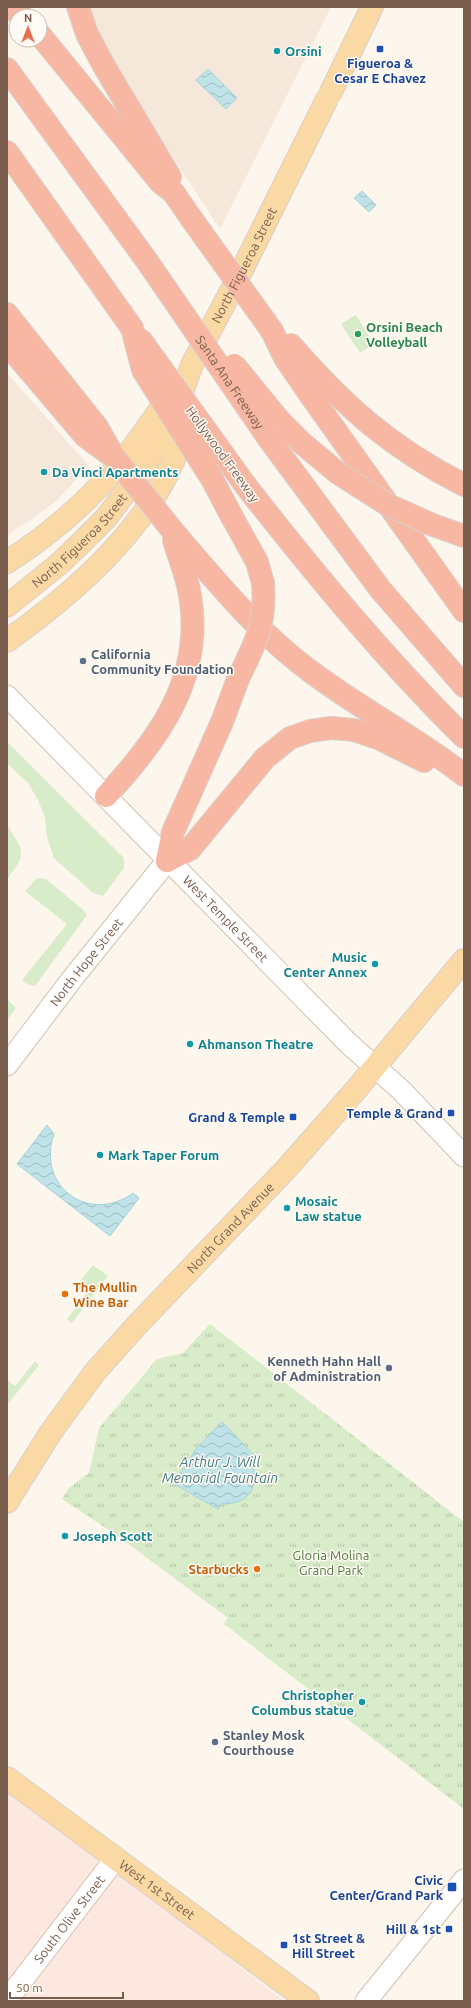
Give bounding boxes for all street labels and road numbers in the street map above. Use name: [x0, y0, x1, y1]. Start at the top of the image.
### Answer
street label: North Figueroa Street: [208, 205, 279, 325]
street label: Santa Ana Freeway: [193, 333, 267, 432]
street label: Hollywood Freeway: [184, 403, 262, 505]
street label: North Figueroa Street: [29, 490, 129, 590]
street label: West Temple Street: [180, 872, 271, 965]
street label: North Hope Street: [47, 915, 125, 1009]
street label: North Grand Avenue: [184, 1179, 277, 1276]
street label: West 1st Street: [117, 1857, 198, 1922]
street label: South Olive Street: [31, 1872, 107, 1966]

